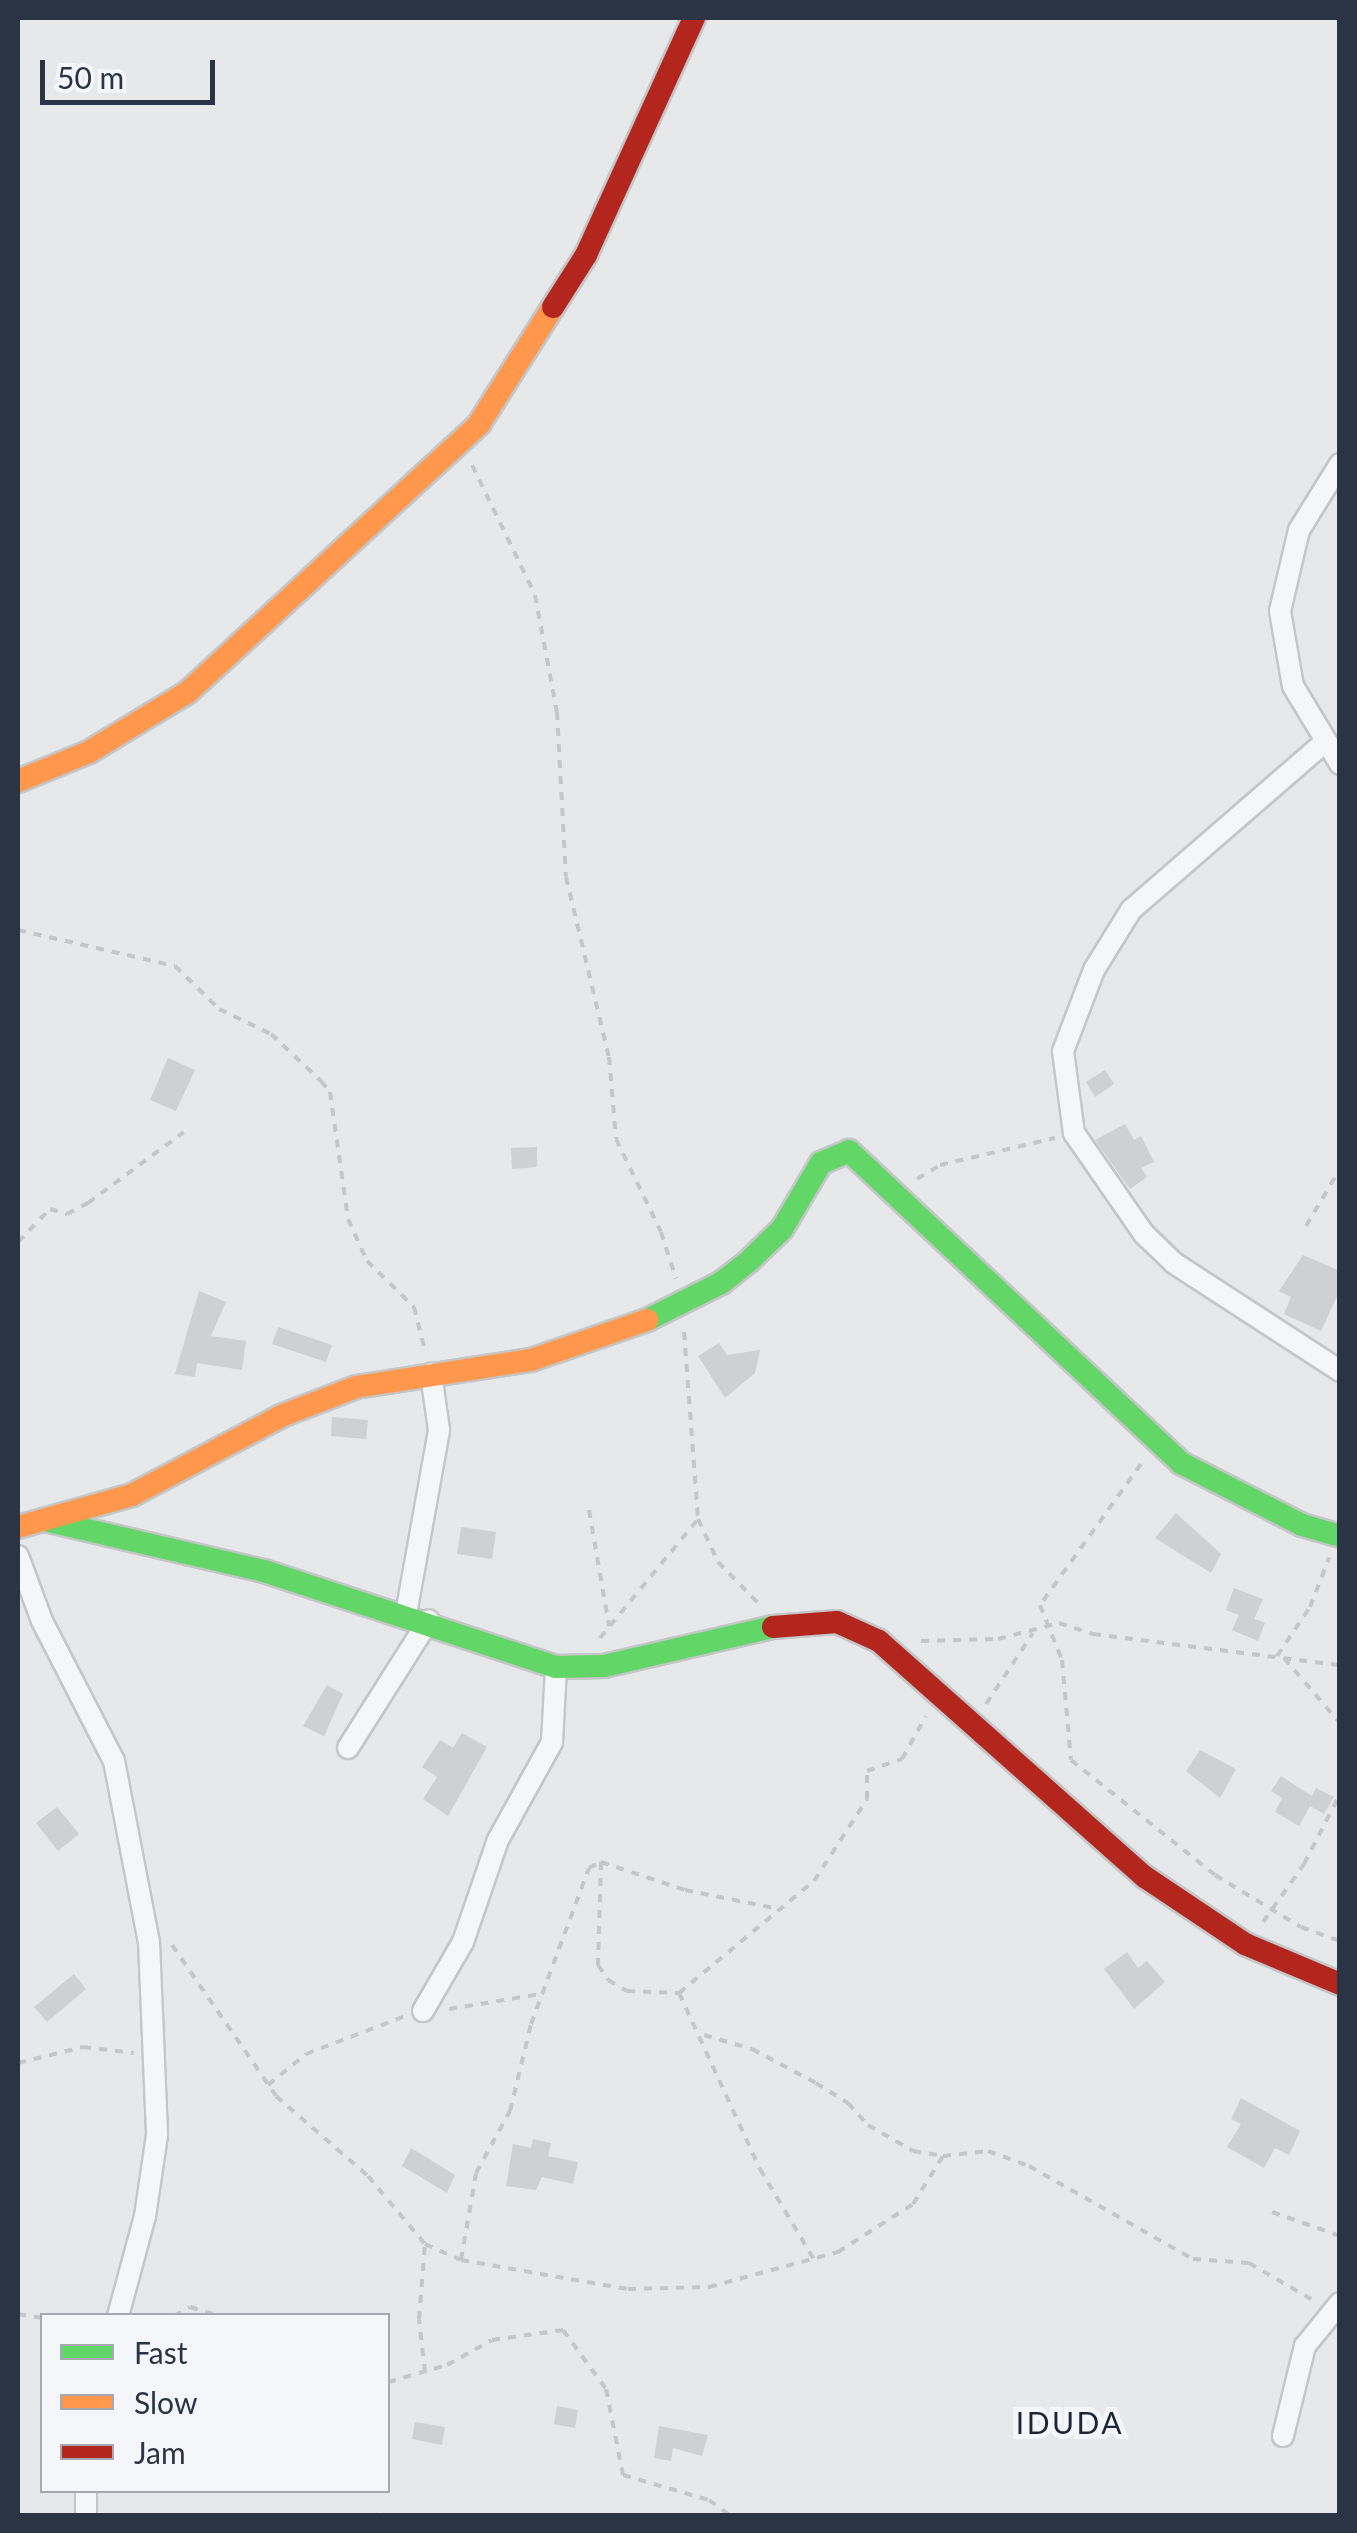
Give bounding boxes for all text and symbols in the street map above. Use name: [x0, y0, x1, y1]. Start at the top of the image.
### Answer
scale bar: [45, 40, 220, 102]
text: 50 m: [57, 59, 124, 95]
legend: [40, 2313, 390, 2493]
text: Fast: [134, 2334, 188, 2370]
text: Slow: [134, 2384, 197, 2420]
district label: IDUDA: [1016, 2404, 1124, 2440]
text: Jam: [134, 2434, 186, 2470]

